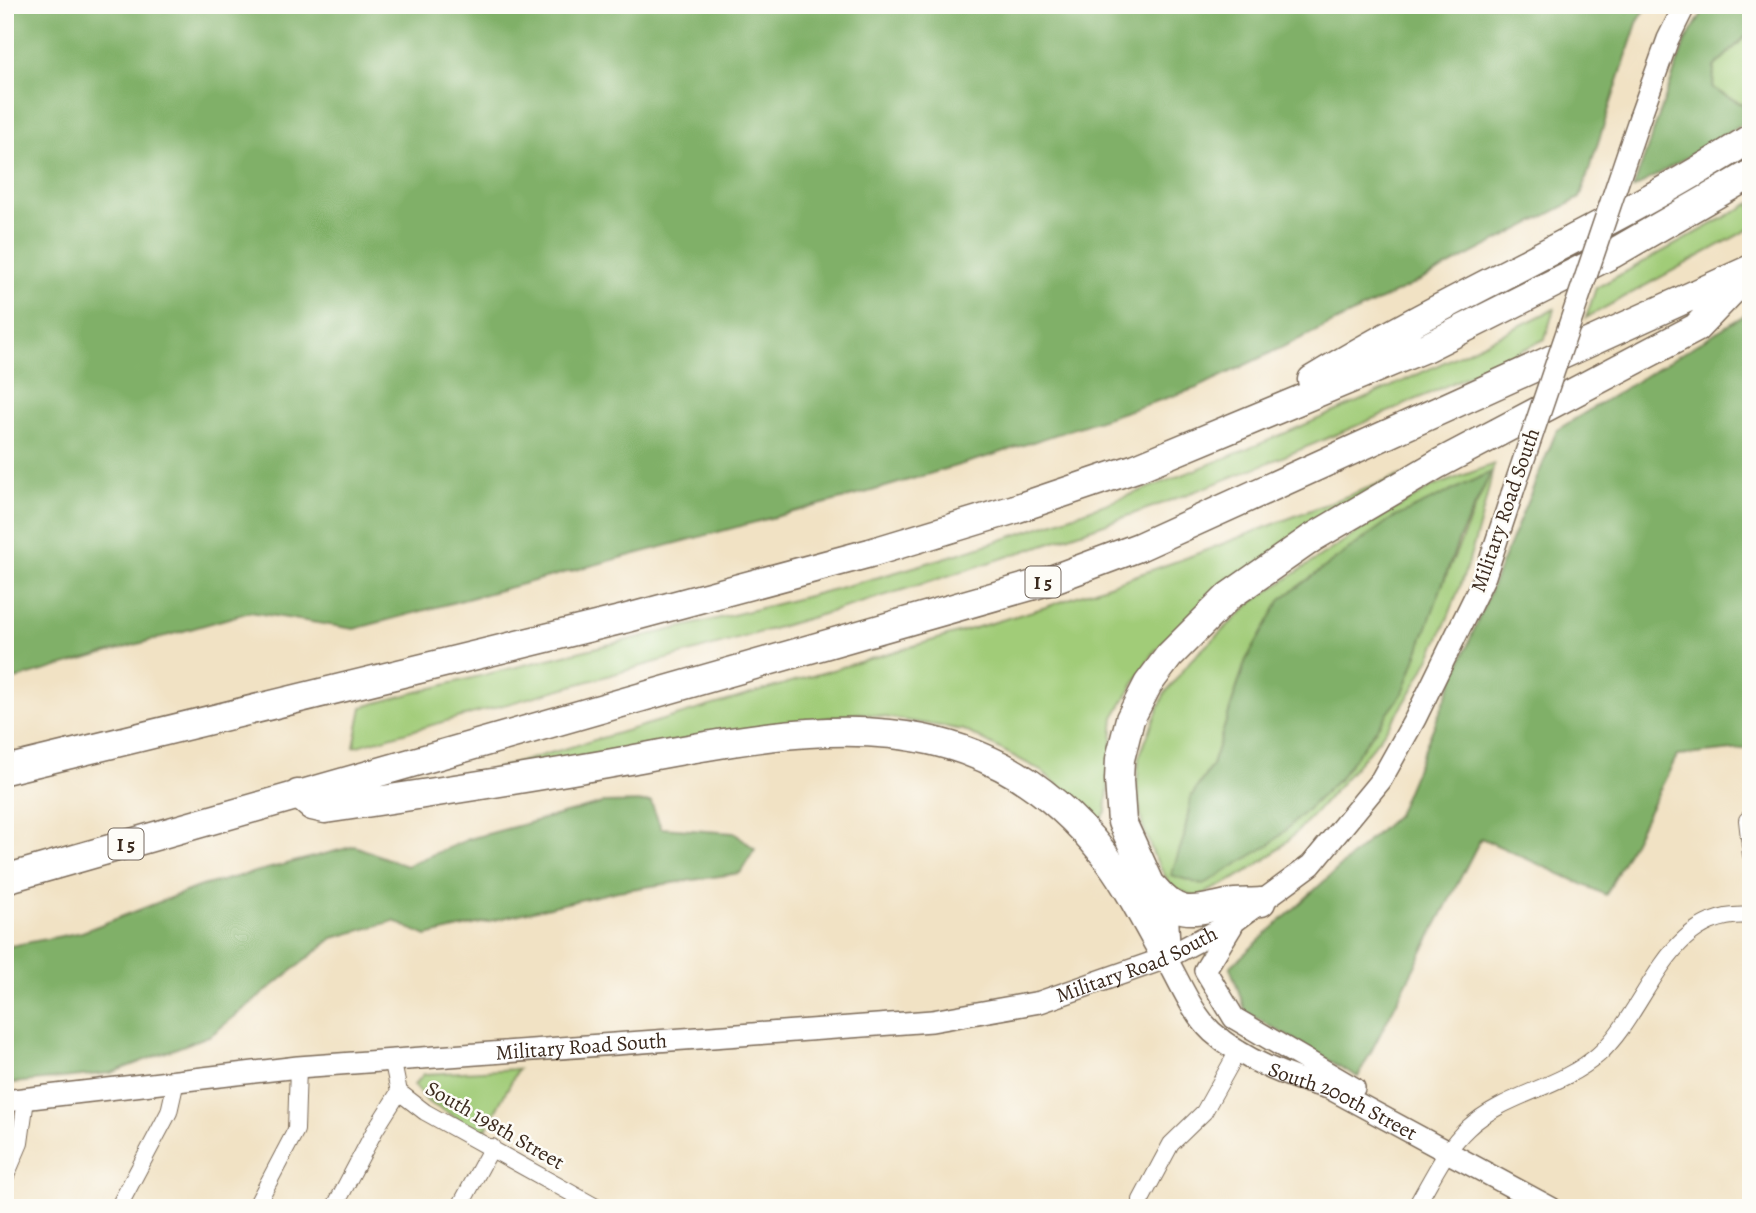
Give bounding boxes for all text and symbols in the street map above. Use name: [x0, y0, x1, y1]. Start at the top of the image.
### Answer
street label: Military Road South: [1464, 424, 1546, 596]
road number: I 5: [1026, 566, 1060, 597]
road number: I 5: [108, 828, 144, 860]
street label: Military Road South: [1052, 919, 1222, 1009]
street label: Military Road South: [495, 1026, 668, 1067]
street label: South 200th Street: [1264, 1055, 1422, 1147]
street label: South 198th Street: [421, 1074, 569, 1176]

